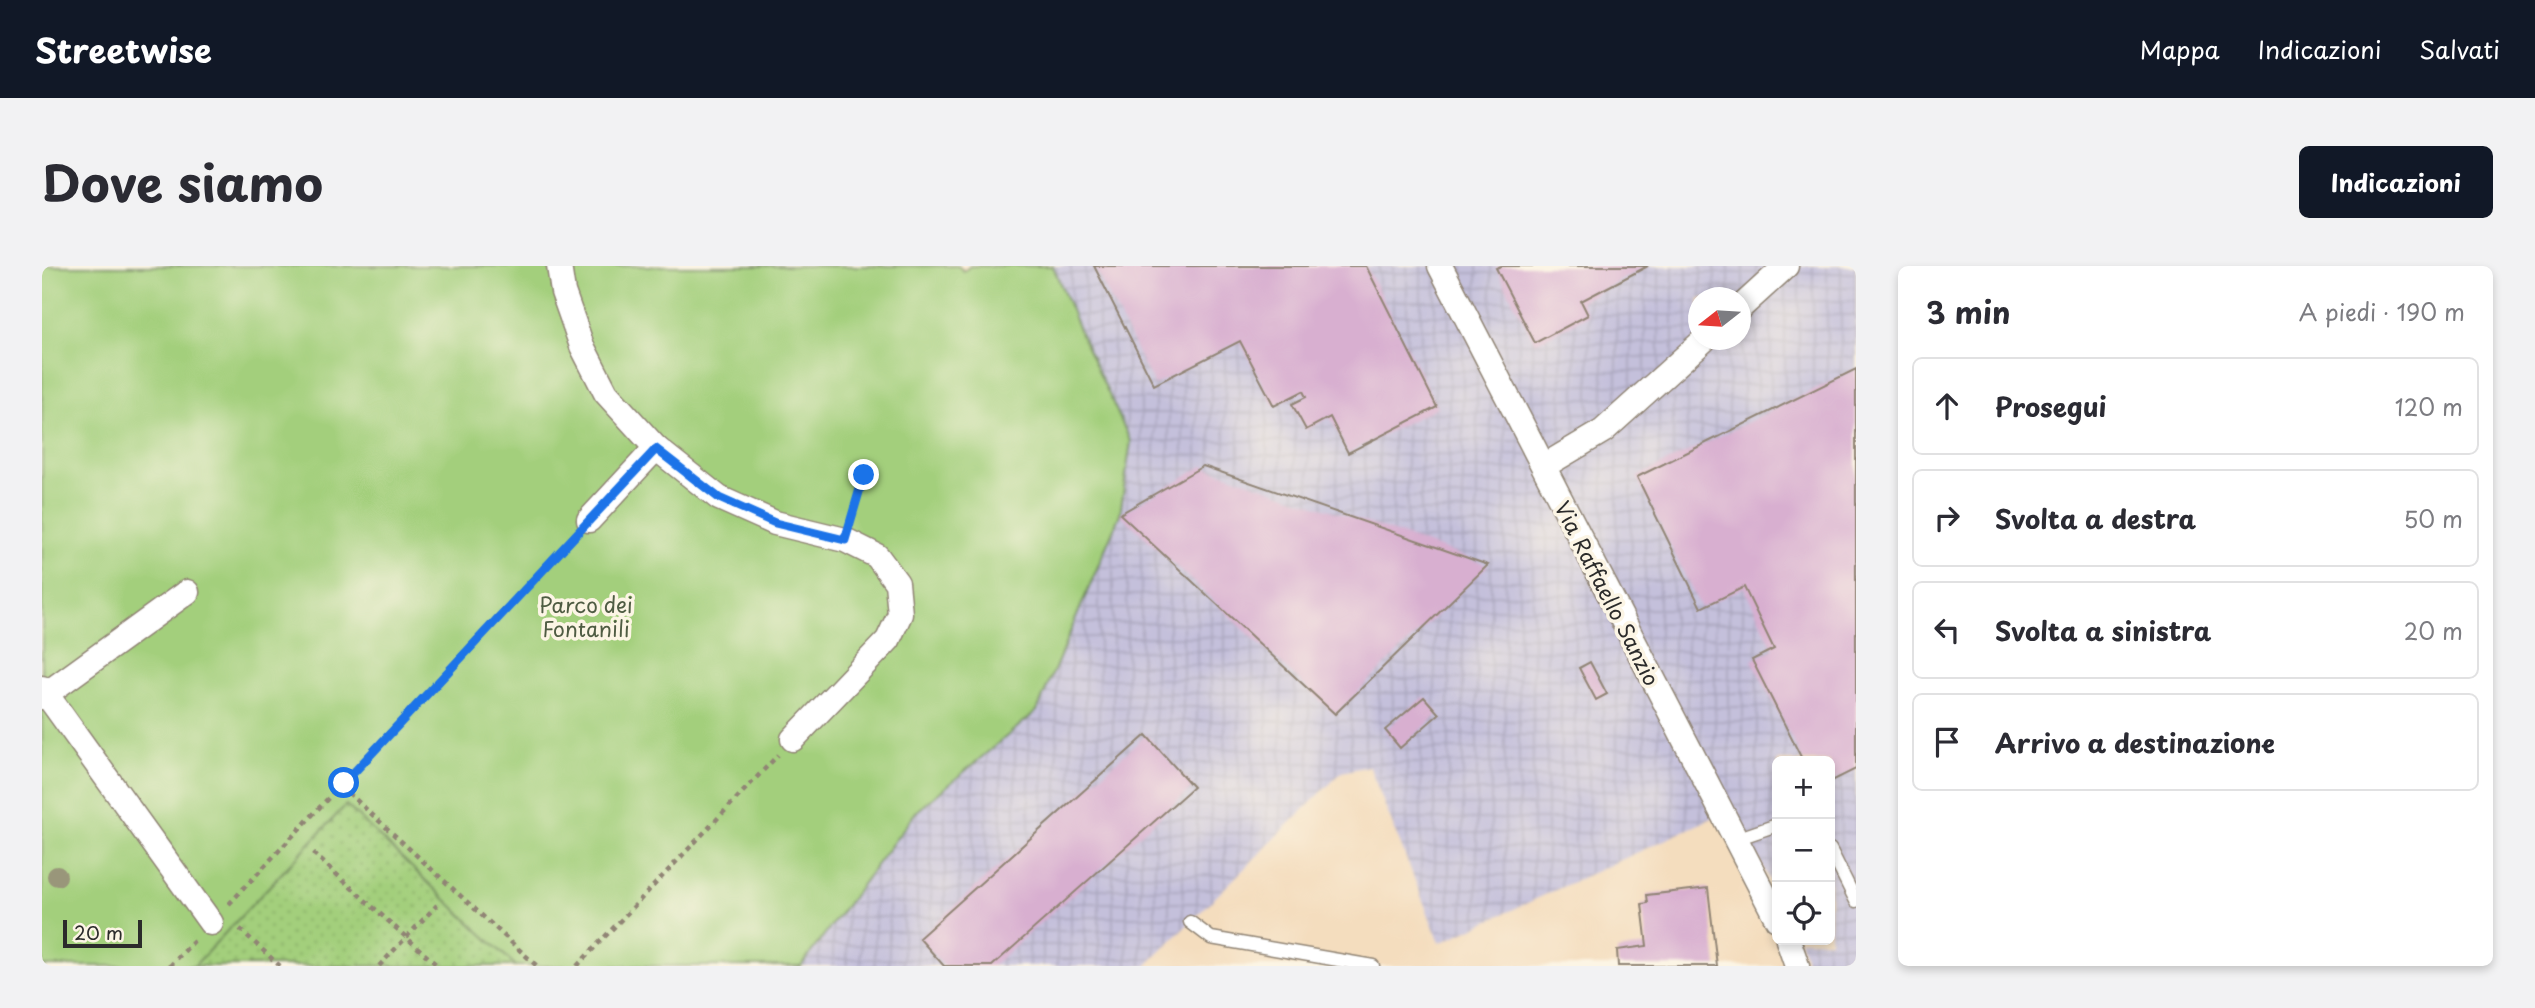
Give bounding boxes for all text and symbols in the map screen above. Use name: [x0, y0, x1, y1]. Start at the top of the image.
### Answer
text: Streetwise: [35, 24, 212, 74]
text: Mappa: [2140, 31, 2220, 67]
text: Indicazioni: [2258, 31, 2381, 67]
text: Salvati: [2419, 31, 2500, 67]
text: Dove siamo: [42, 145, 323, 219]
button: Indicazioni: [2299, 146, 2493, 218]
north arrow: [1688, 287, 1751, 350]
text: 3 min: [1926, 289, 2011, 334]
text: A piedi · 190 m: [2299, 294, 2465, 329]
icon: ahead: [1928, 387, 1966, 425]
text: Prosegui: [1995, 387, 2107, 426]
text: 120 m: [2395, 389, 2463, 424]
route end: [848, 459, 879, 490]
street label: Via Raffaello Sanzio: [1548, 495, 1668, 691]
icon: right: [1928, 499, 1966, 537]
text: Svolta a destra: [1995, 499, 2196, 538]
text: 50 m: [2403, 501, 2463, 536]
park label: Parco dei Fontanili: [539, 588, 633, 644]
icon: left: [1928, 611, 1966, 649]
text: Svolta a sinistra: [1995, 611, 2211, 650]
text: 20 m: [2404, 613, 2463, 648]
icon: arrive: [1928, 723, 1966, 761]
text: Arrivo a destinazione: [1995, 723, 2275, 762]
map controls: [1772, 756, 1835, 945]
button: +: [1772, 756, 1835, 819]
route start: [328, 767, 359, 798]
button: −: [1772, 819, 1835, 882]
button: locate: [1772, 882, 1835, 945]
scale bar: [63, 917, 142, 949]
text: 20 m: [74, 918, 123, 946]

